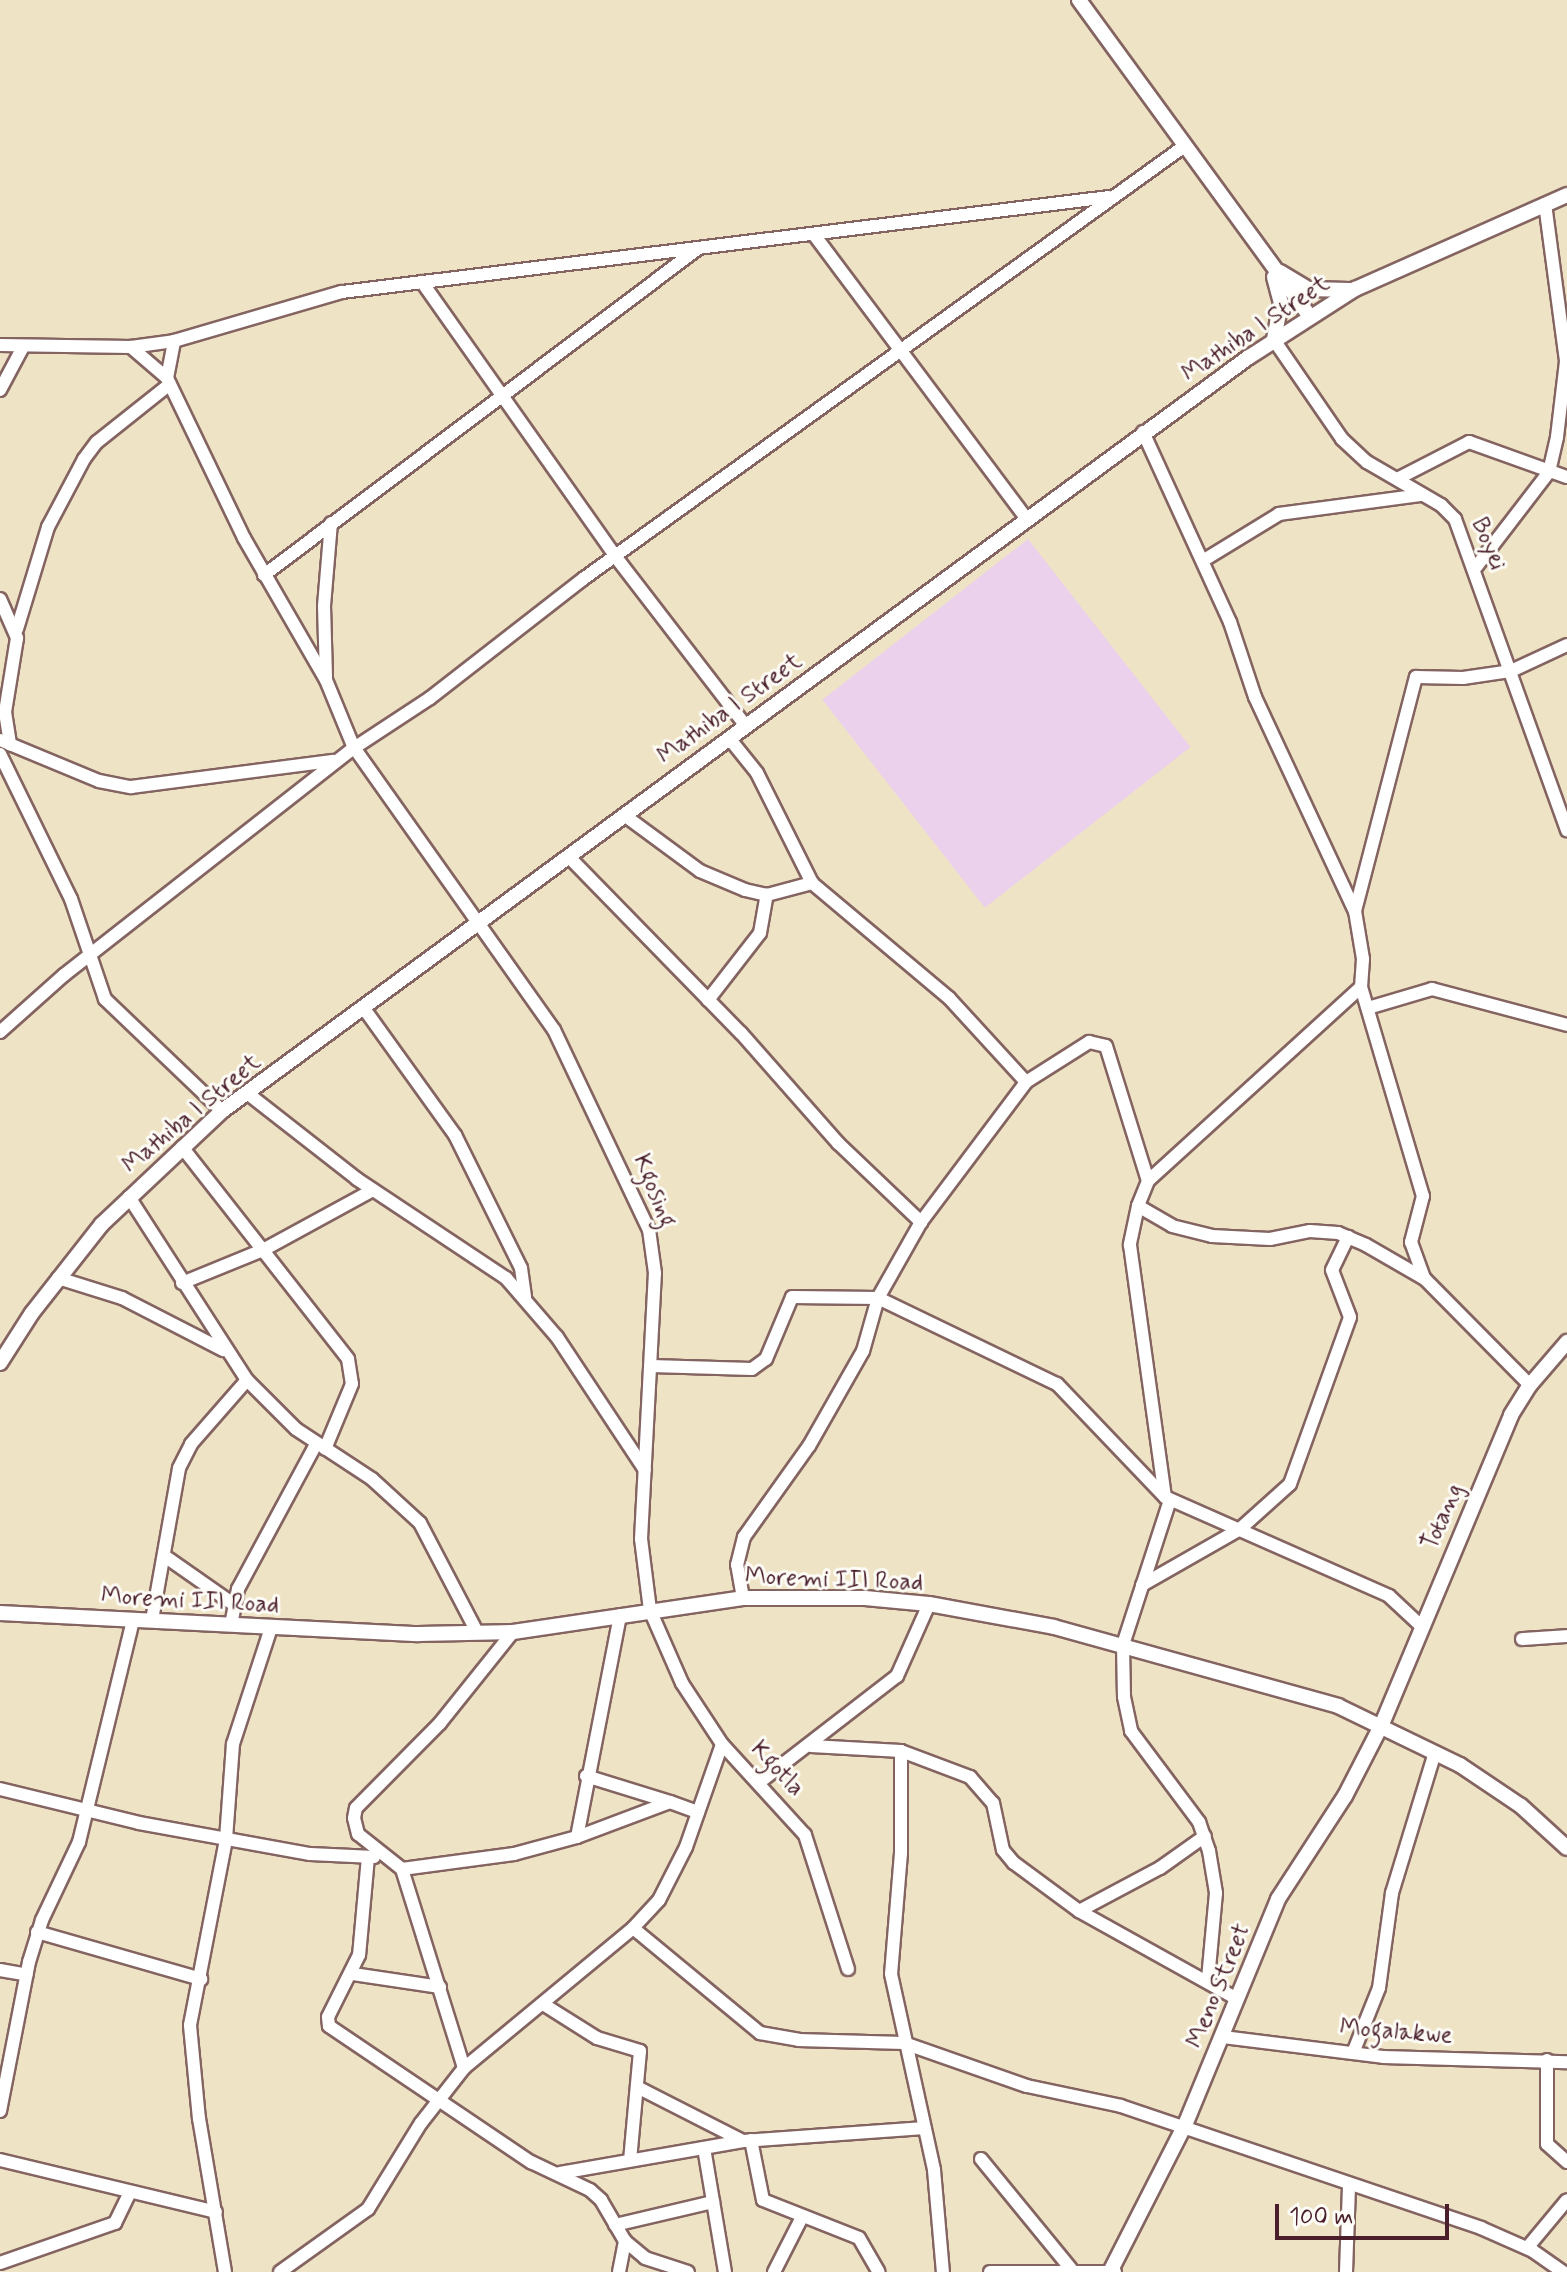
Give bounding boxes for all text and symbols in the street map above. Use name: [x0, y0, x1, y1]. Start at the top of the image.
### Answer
street label: Mathiba I Street: [1175, 268, 1337, 390]
street label: Boyei: [1464, 513, 1512, 575]
street label: Mathiba I Street: [650, 645, 810, 773]
street label: Mathiba I Street: [115, 1046, 269, 1182]
street label: Kgosing: [626, 1150, 682, 1232]
street label: Totang: [1416, 1479, 1470, 1555]
street label: Moremi III Road: [744, 1562, 924, 1598]
street label: Moremi III Road: [100, 1582, 280, 1620]
street label: Kgotla: [744, 1735, 810, 1803]
street label: Meno Street: [1181, 1920, 1257, 2052]
street label: Mogalakwe: [1339, 2014, 1453, 2050]
scale bar: [1279, 2188, 1453, 2238]
text: 100 m: [1289, 2202, 1353, 2233]

